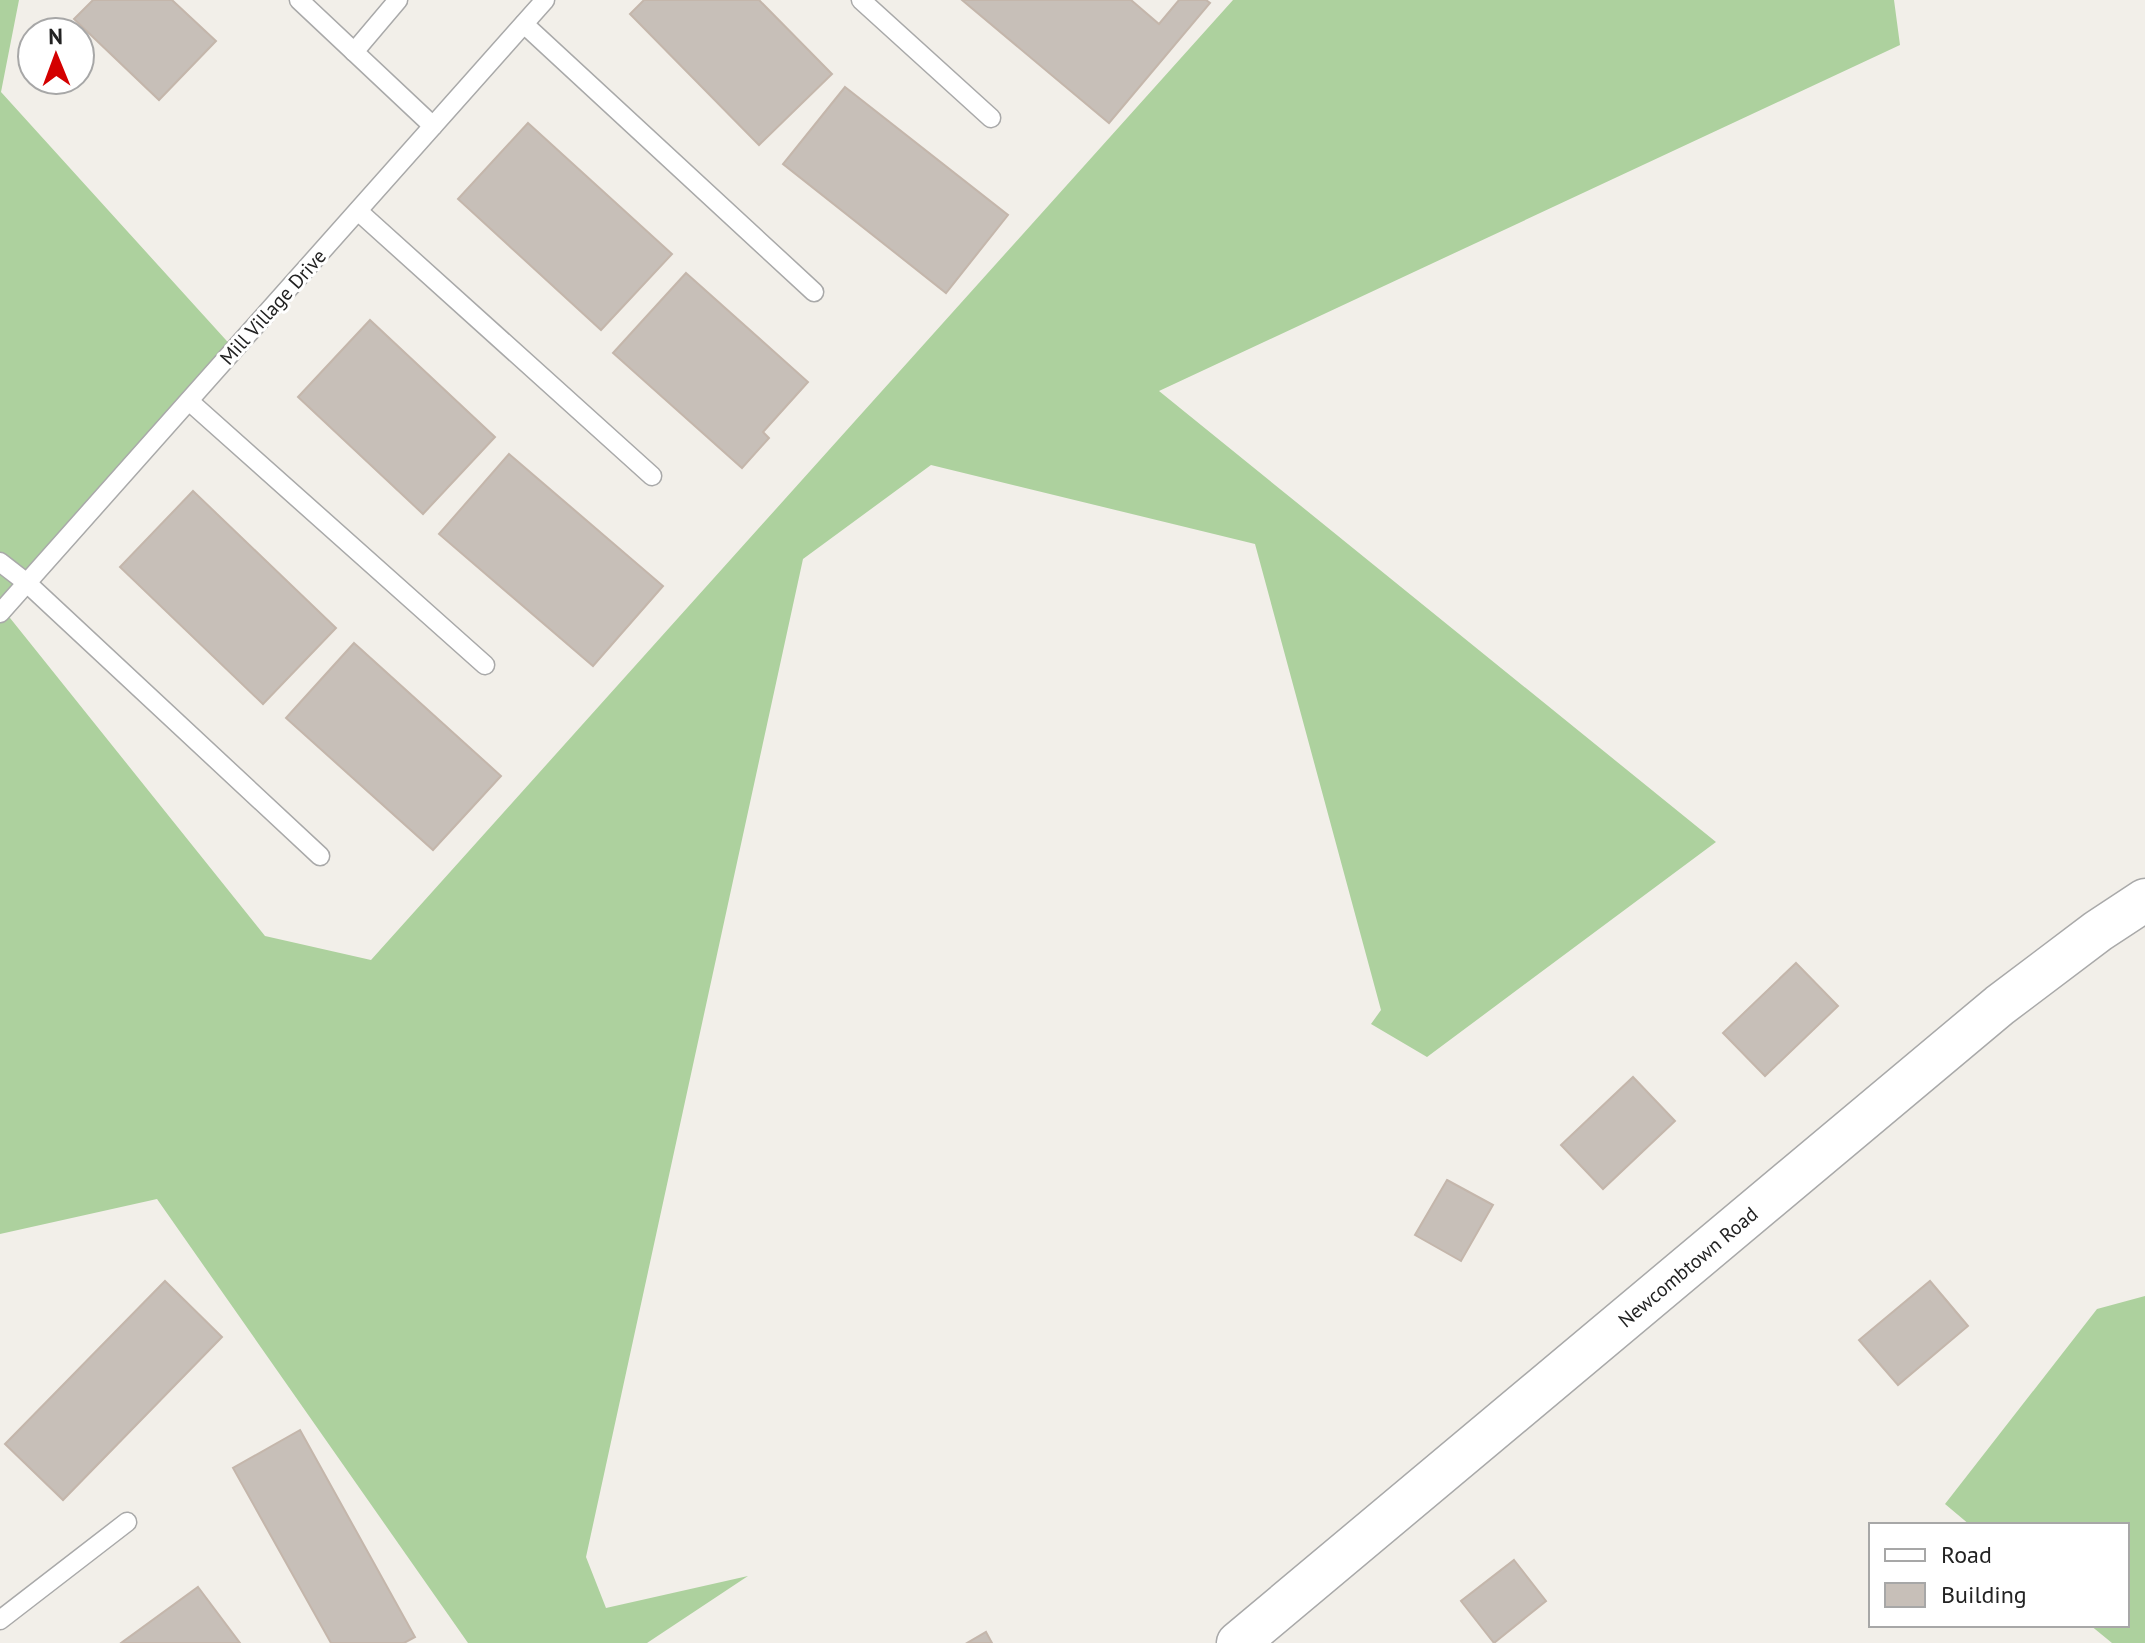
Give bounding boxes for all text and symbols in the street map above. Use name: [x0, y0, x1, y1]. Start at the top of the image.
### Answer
north arrow: [16, 16, 96, 96]
text: N: [48, 22, 63, 50]
street label: Mill Village Drive: [214, 244, 332, 370]
street label: Newcombtown Road: [1613, 1201, 1763, 1333]
legend: [1869, 1523, 2129, 1627]
text: Road: [1941, 1539, 1992, 1570]
text: Building: [1941, 1579, 2027, 1610]

